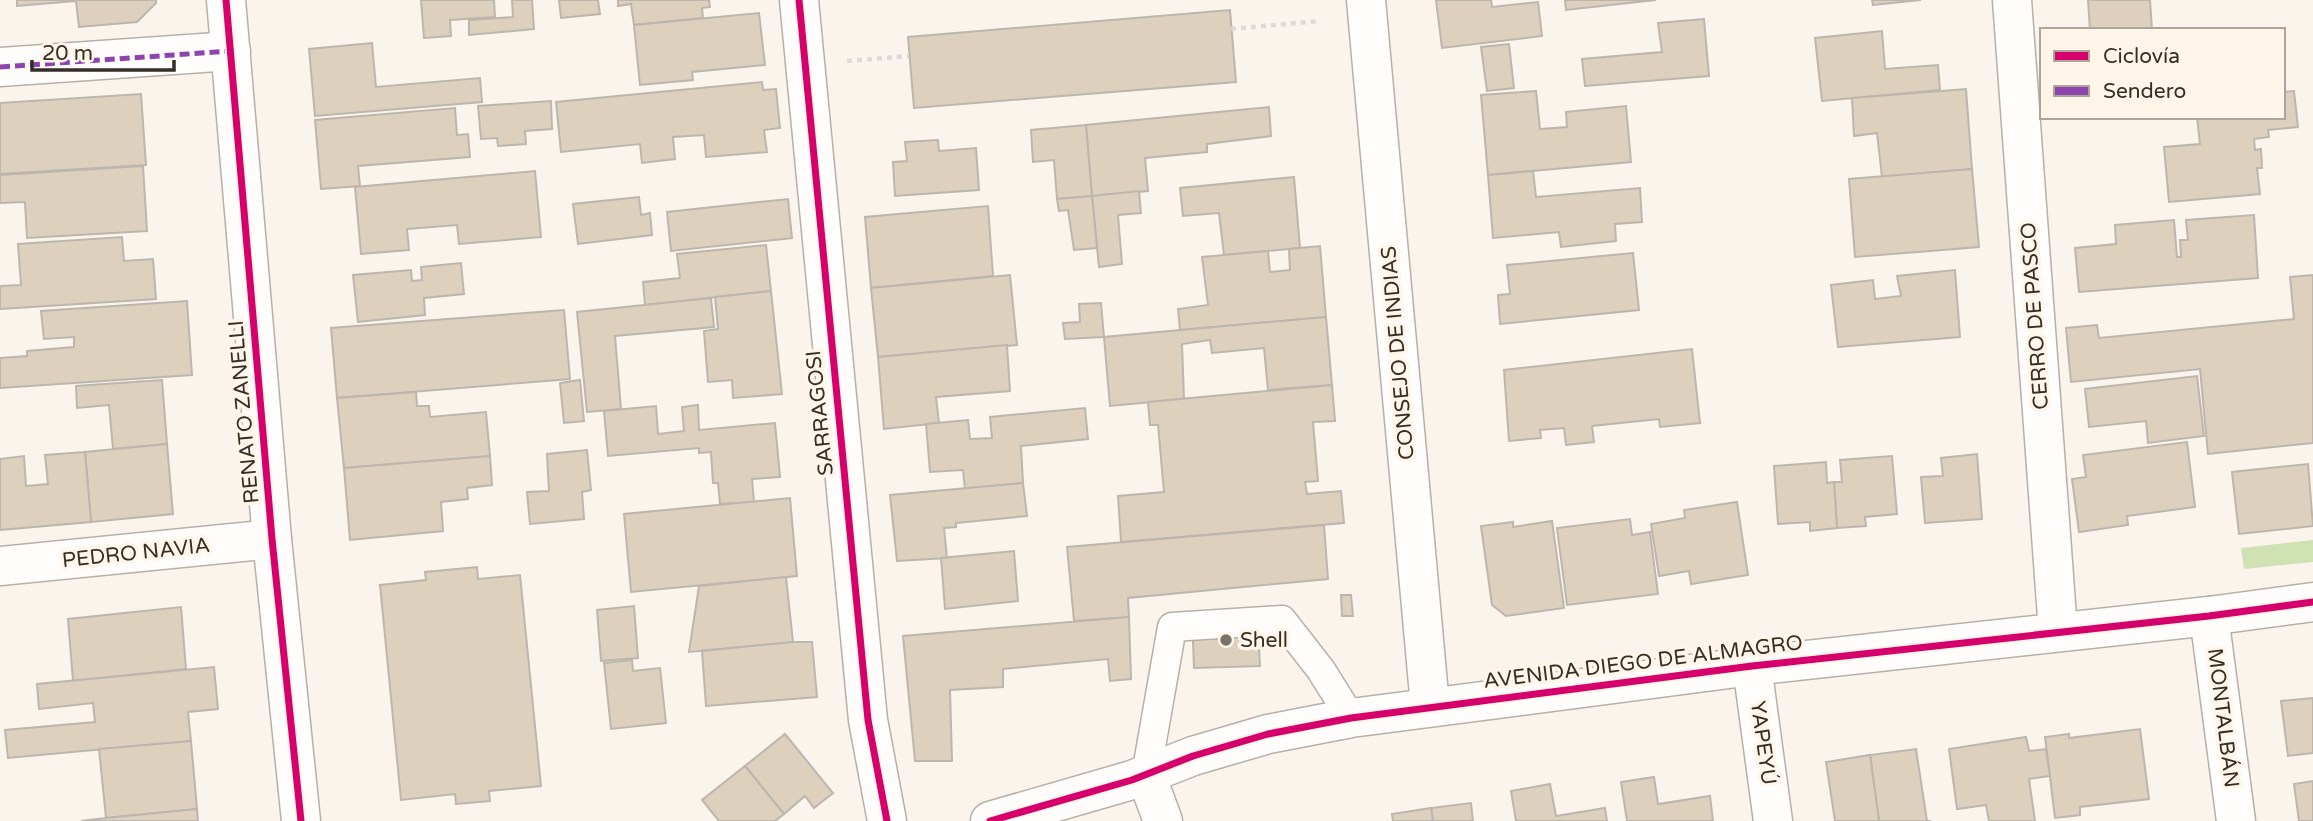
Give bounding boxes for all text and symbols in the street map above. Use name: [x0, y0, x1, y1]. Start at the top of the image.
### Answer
scale bar: [32, 28, 173, 72]
legend: [2040, 28, 2285, 119]
text: 20 m: [42, 41, 93, 66]
text: Ciclovía: [2103, 44, 2180, 69]
text: Sendero: [2103, 79, 2186, 104]
street label: CERRO DE PASCO: [2016, 221, 2054, 411]
street label: CONSEJO DE INDIAS: [1376, 245, 1420, 461]
street label: RENATO ZANELLI: [224, 319, 264, 505]
street label: SARRAGOSI: [801, 349, 839, 477]
street label: PEDRO NAVIA: [61, 533, 211, 573]
place label: Shell: [1240, 628, 1288, 653]
street label: AVENIDA DIEGO DE ALMAGRO: [1482, 630, 1804, 694]
marker: Shell: [1218, 632, 1234, 648]
street label: MONTALBÁN: [2202, 647, 2244, 789]
street label: YAPEYÚ: [1745, 699, 1781, 787]

